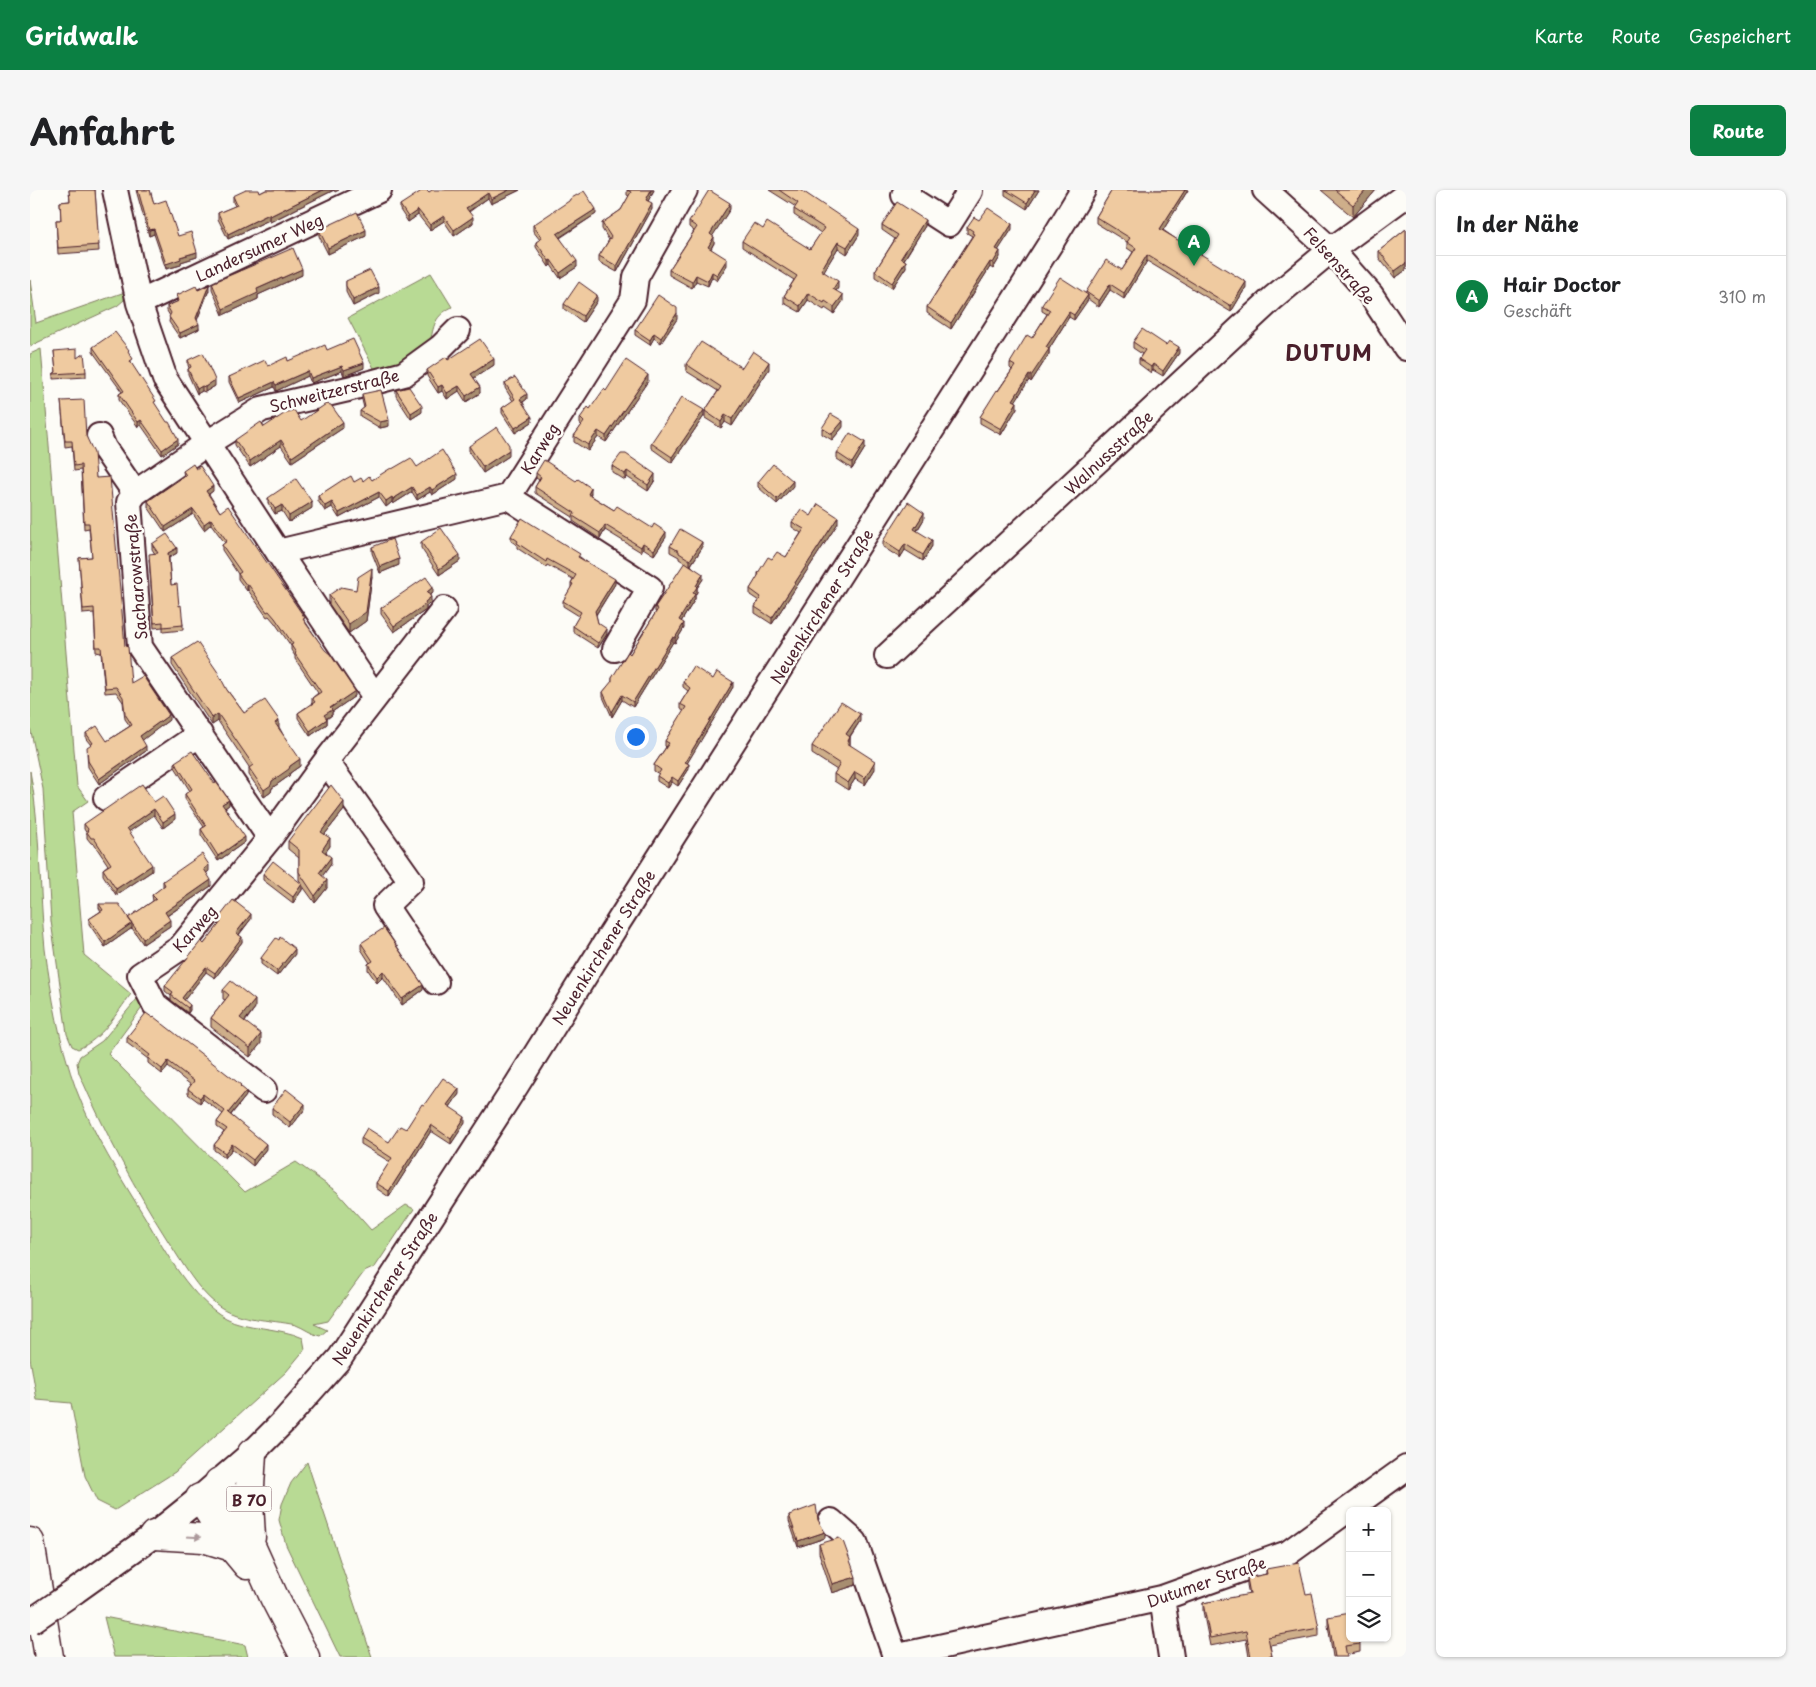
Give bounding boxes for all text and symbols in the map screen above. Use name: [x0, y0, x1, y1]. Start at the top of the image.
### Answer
text: Gridwalk: [25, 17, 138, 53]
text: Karte: [1535, 22, 1583, 49]
text: Route: [1611, 22, 1661, 49]
text: Gespeichert: [1689, 22, 1791, 49]
text: Anfahrt: [30, 104, 175, 157]
button: Route: [1690, 105, 1786, 156]
street label: Landersumer Weg: [191, 207, 327, 287]
text: In der Nähe: [1456, 207, 1578, 239]
street label: Felsenstraße: [1298, 221, 1382, 309]
pin: A: [1178, 225, 1210, 266]
text: Hair Doctor: [1503, 270, 1621, 298]
text: A: [1466, 284, 1478, 308]
text: 310 m: [1718, 284, 1766, 308]
text: Geschäft: [1503, 298, 1572, 322]
district label: DUTUM: [1285, 336, 1373, 368]
street label: Schweitzerstraße: [266, 362, 402, 418]
street label: Walnussstraße: [1058, 404, 1158, 500]
street label: Karweg: [514, 418, 564, 478]
street label: Sacharowstraße: [118, 513, 152, 641]
street label: Neuenkirchener Straße: [763, 524, 879, 688]
your location: [623, 724, 649, 750]
street label: Neuenkirchener Straße: [545, 865, 661, 1029]
street label: Karweg: [166, 899, 222, 957]
street label: Neuenkirchener Straße: [325, 1206, 443, 1370]
road number: B 70: [226, 1486, 272, 1512]
map controls: [1346, 1507, 1391, 1642]
button: +: [1346, 1507, 1391, 1552]
one-way arrow: [186, 1533, 202, 1541]
street label: Dutumer Straße: [1143, 1549, 1269, 1613]
button: −: [1346, 1552, 1391, 1597]
button: layers: [1346, 1597, 1391, 1642]

